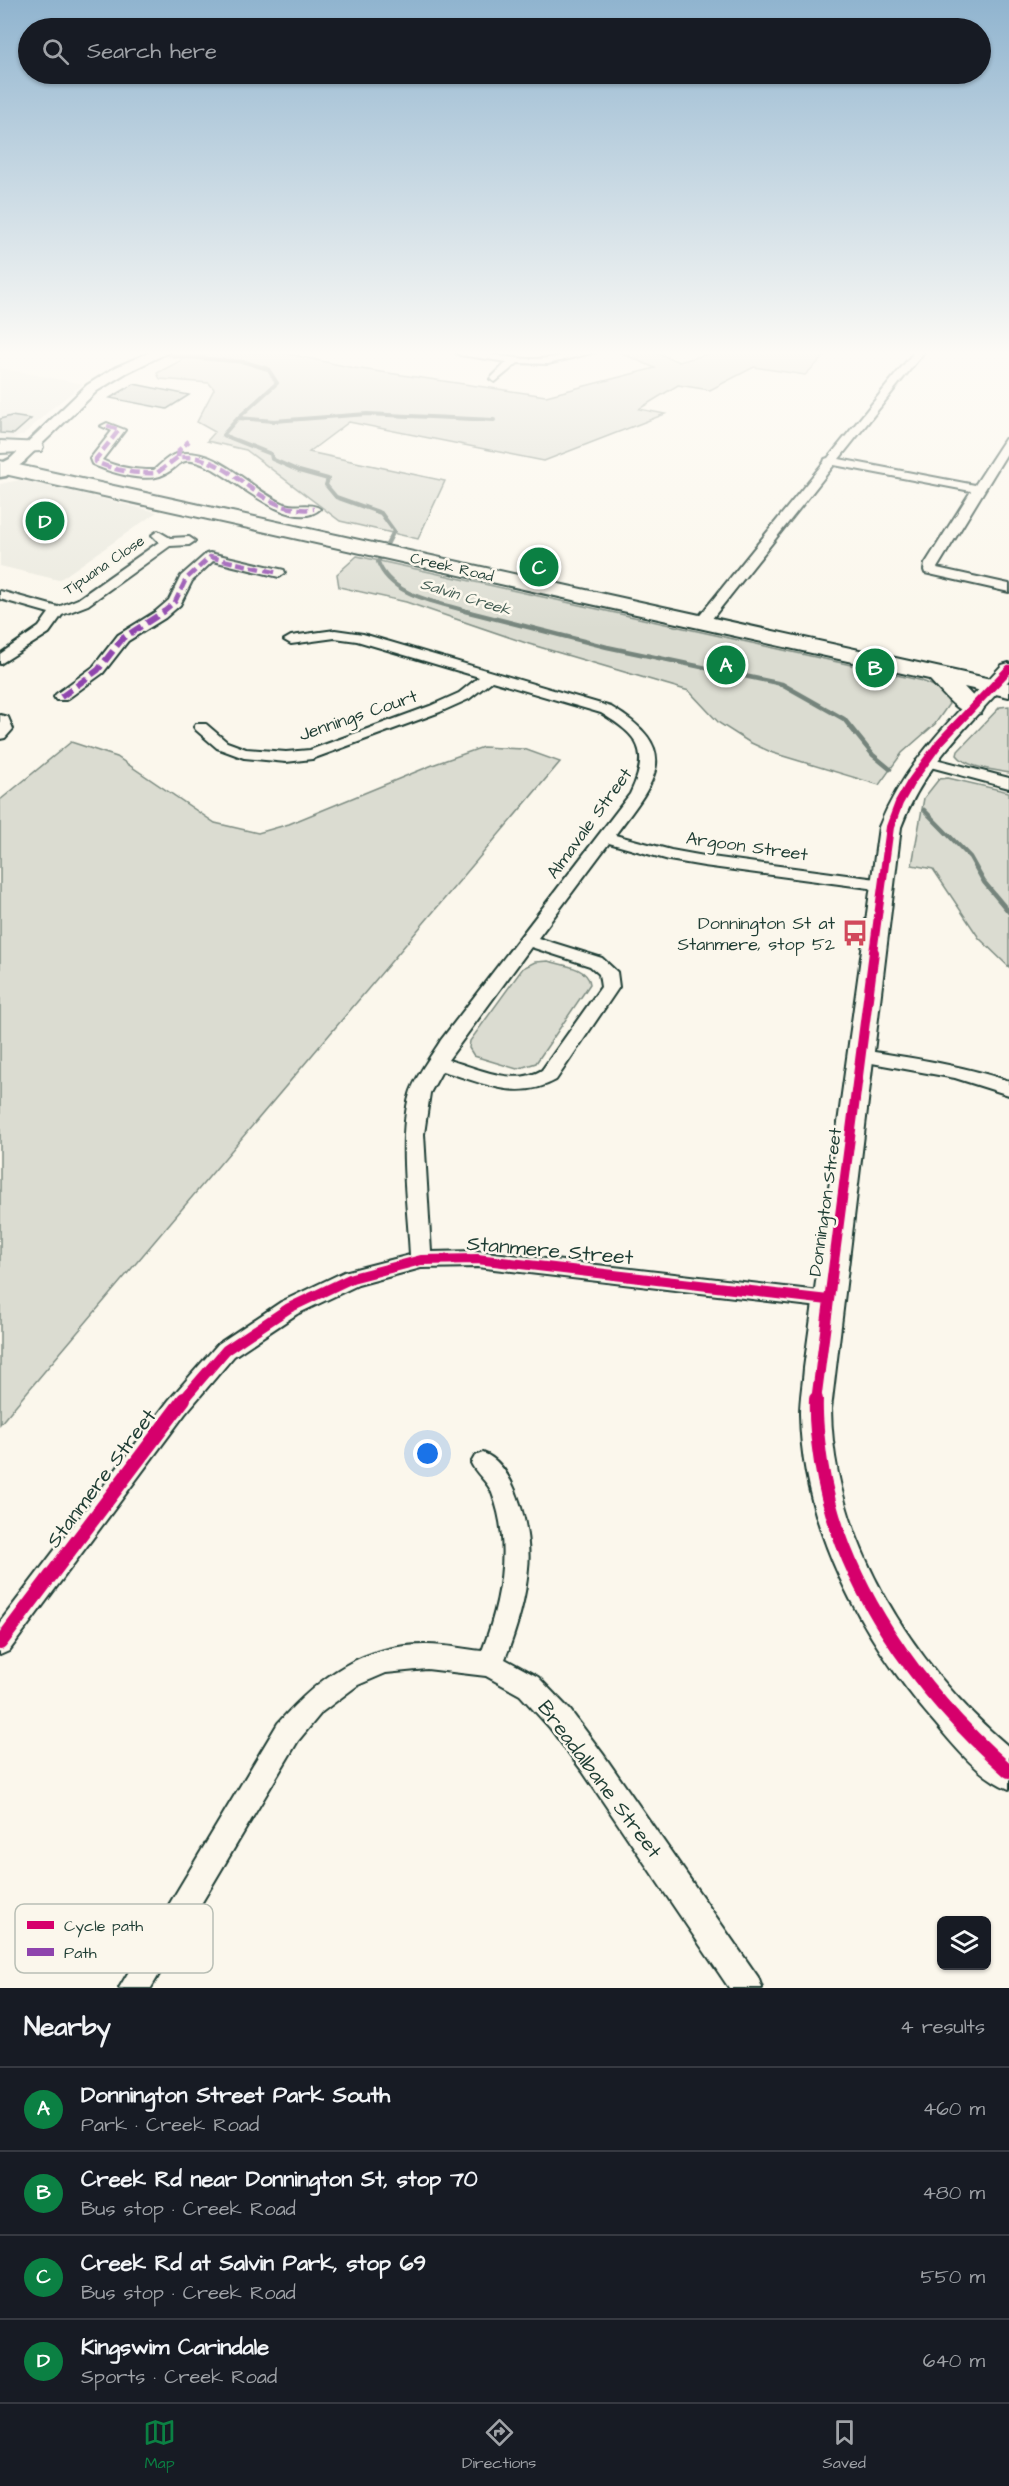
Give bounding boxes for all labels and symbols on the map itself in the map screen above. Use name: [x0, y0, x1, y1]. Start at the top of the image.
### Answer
pin: D: [26, 498, 64, 544]
street label: Tipuana Close: [60, 531, 149, 600]
pin: C: [520, 544, 558, 590]
street label: Creek Road: [408, 548, 496, 587]
water label: Salvin Creek: [418, 573, 515, 621]
pin: A: [706, 642, 746, 688]
pin: B: [856, 646, 894, 690]
street label: Jennings Court: [296, 683, 422, 748]
street label: Almavale Street: [541, 762, 639, 884]
street label: Argoon Street: [684, 826, 810, 869]
place label: Donnington St at Stanmere, stop 52: [677, 911, 836, 957]
bus stop icon: Donnington St at Stanmere, stop 52: [840, 918, 870, 948]
street label: Donnington Street: [803, 1125, 849, 1278]
street label: Stanmere Street: [466, 1229, 635, 1272]
street label: Stanmere Street: [40, 1402, 164, 1554]
your location: [413, 1439, 442, 1468]
street label: Breadalbane Street: [531, 1694, 669, 1865]
legend: [15, 1904, 213, 1973]
text: Cycle path: [64, 1915, 143, 1938]
text: Path: [64, 1942, 97, 1964]

